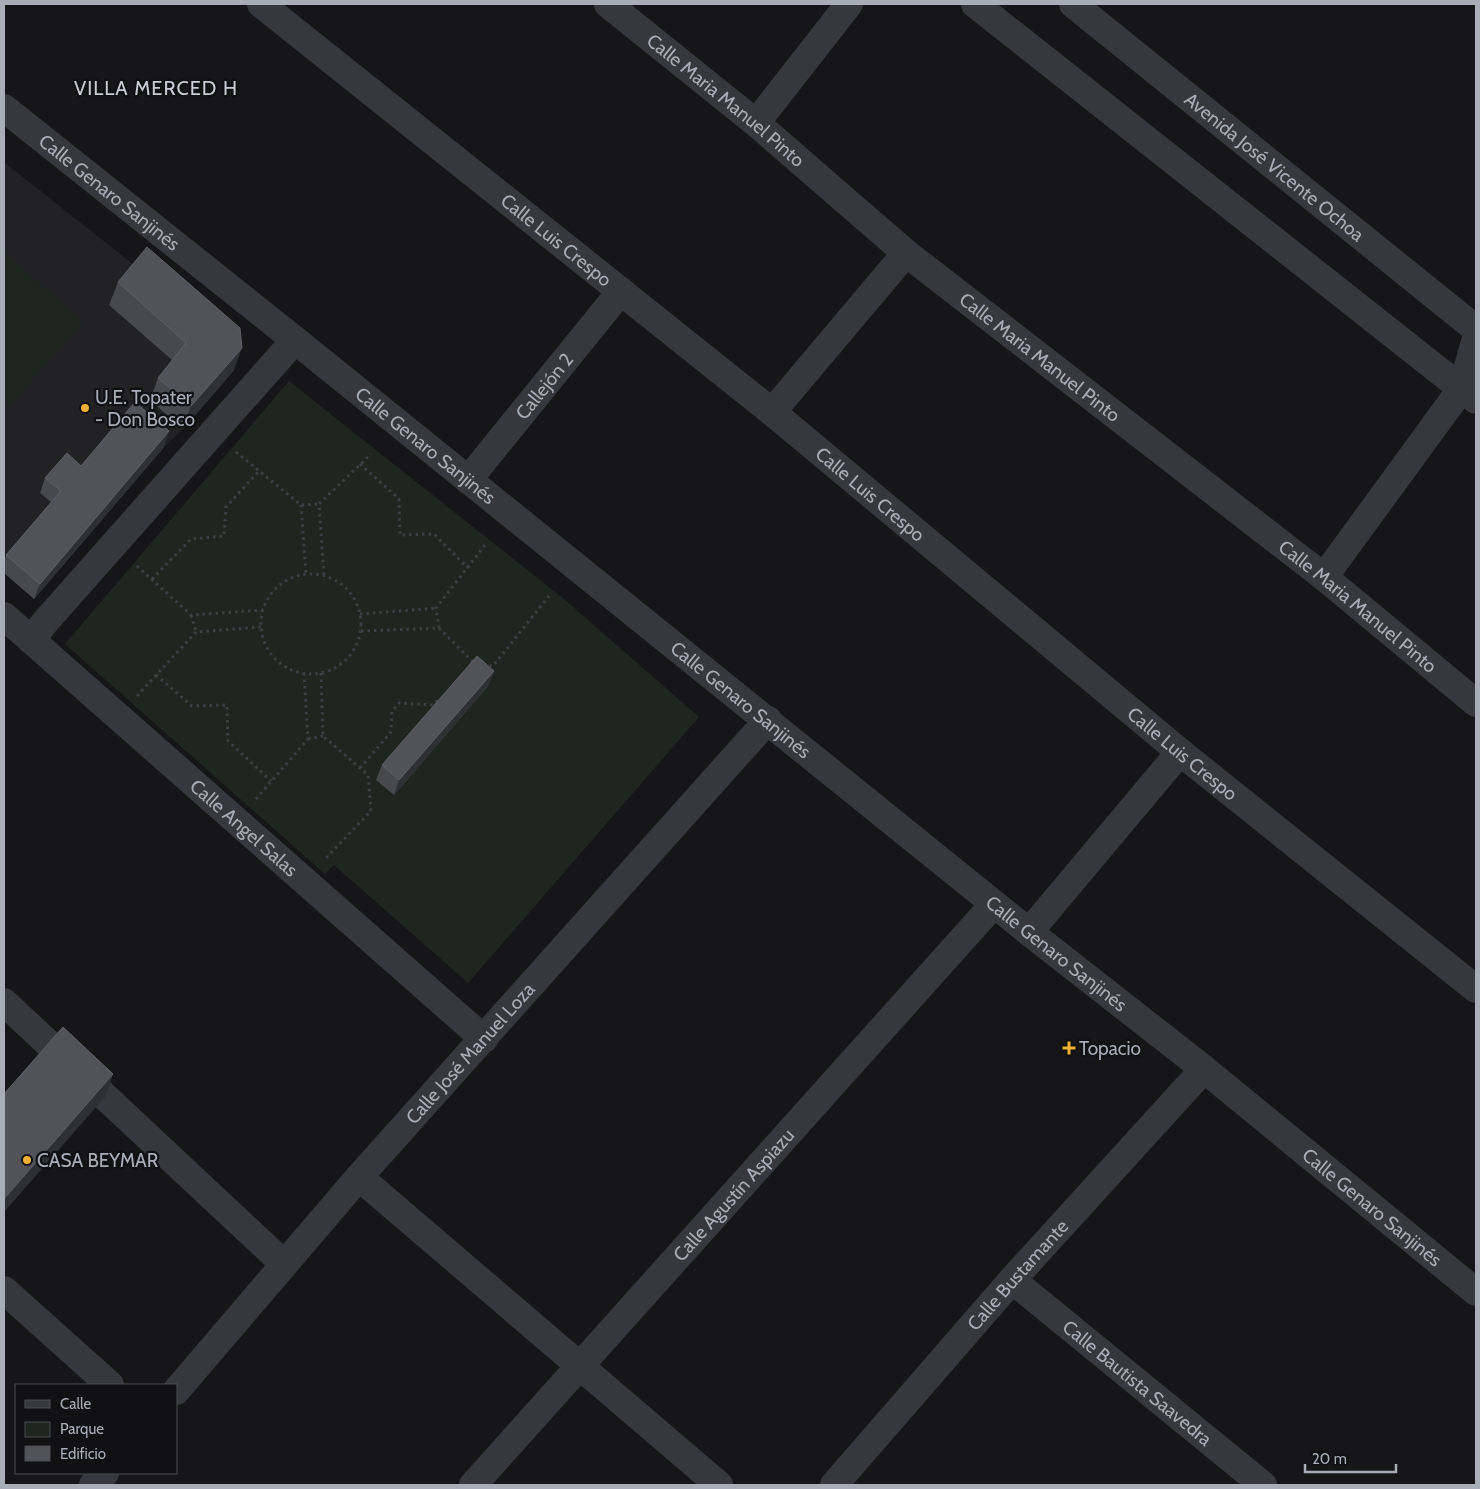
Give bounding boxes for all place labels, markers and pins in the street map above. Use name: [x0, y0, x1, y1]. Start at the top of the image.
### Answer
place label: U.E. Topater - Don Bosco: [95, 386, 195, 431]
marker: U.E. Topater - Don Bosco: [79, 402, 91, 414]
place label: Topacio: [1079, 1037, 1141, 1060]
marker: Topacio: [1063, 1042, 1075, 1054]
place label: CASA BEYMAR: [37, 1149, 159, 1172]
marker: CASA BEYMAR: [21, 1154, 33, 1166]

